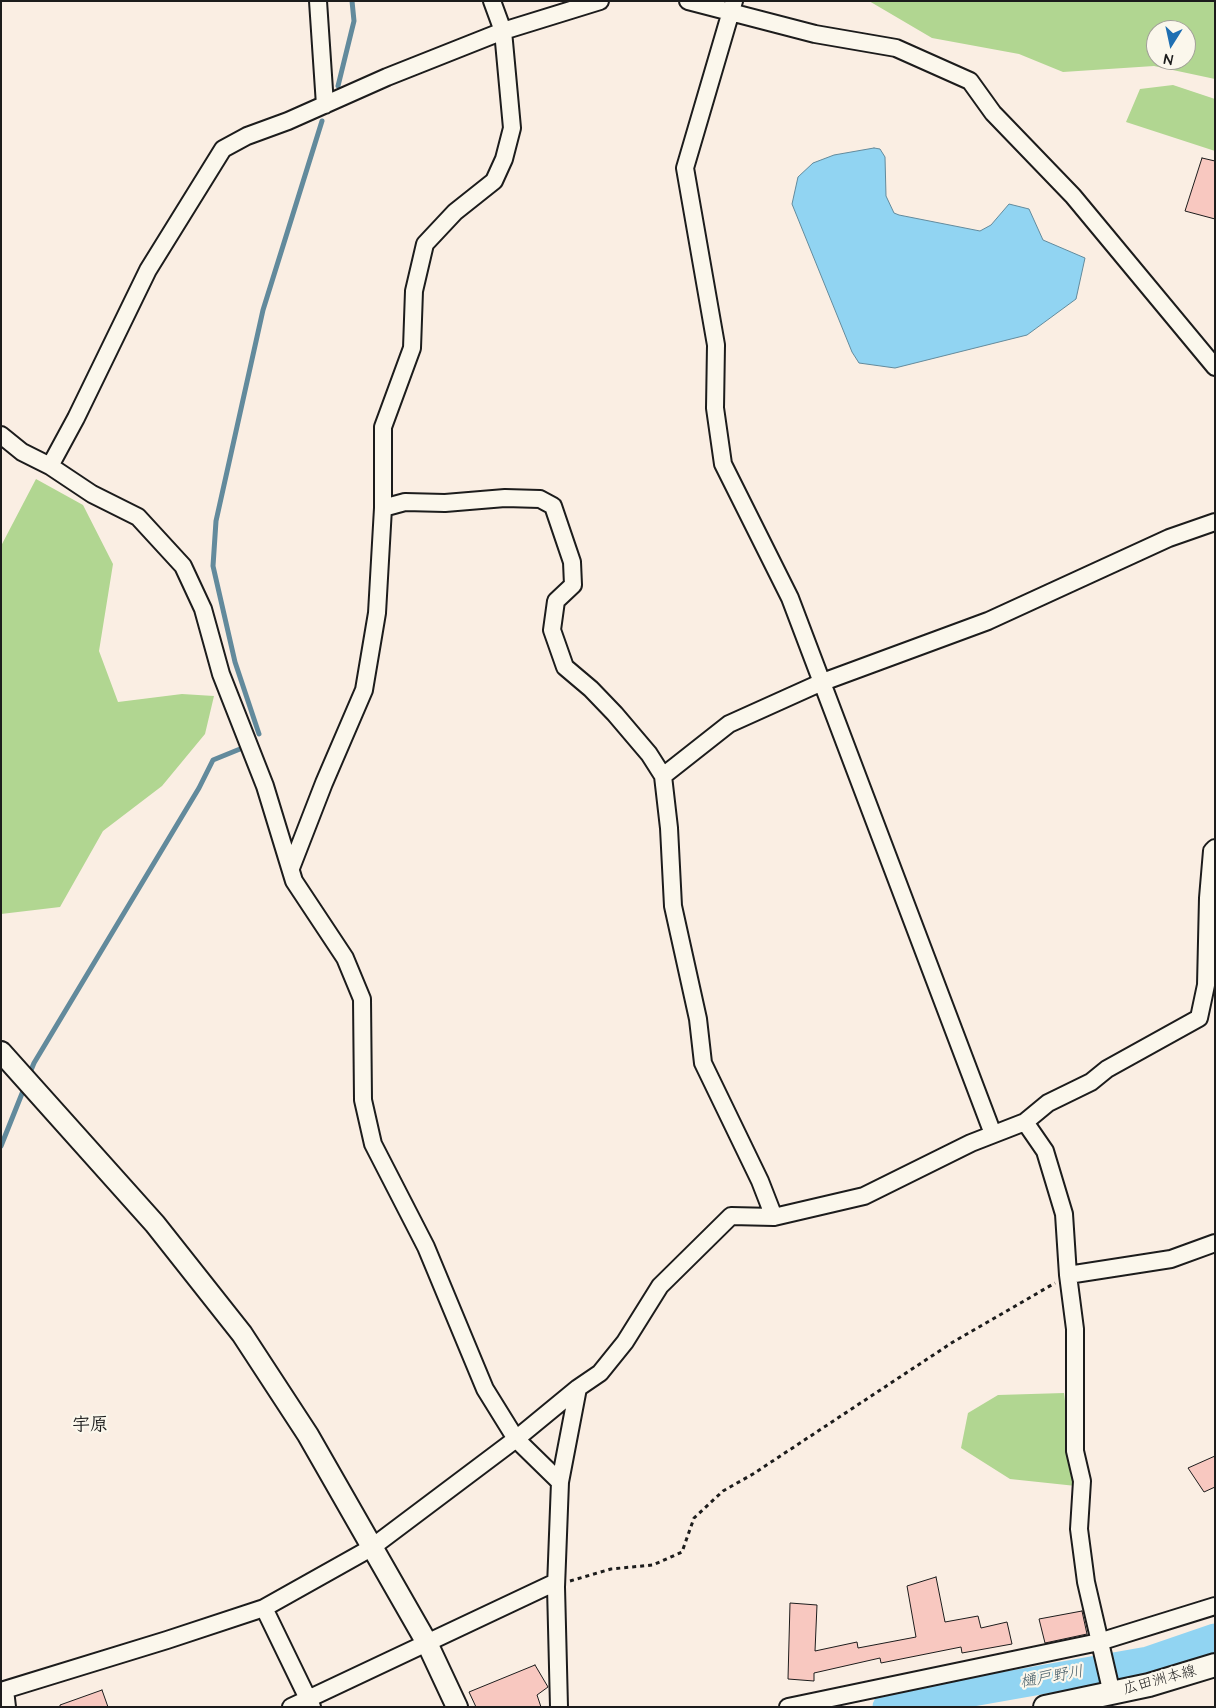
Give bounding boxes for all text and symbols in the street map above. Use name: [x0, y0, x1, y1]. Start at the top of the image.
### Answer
north arrow: [1146, 20, 1196, 70]
text: N: [1163, 48, 1175, 69]
district label: 宇原: [72, 1415, 108, 1437]
water label: 樋戸野川: [1019, 1663, 1085, 1693]
street label: 広田洲本線: [1121, 1663, 1199, 1699]

